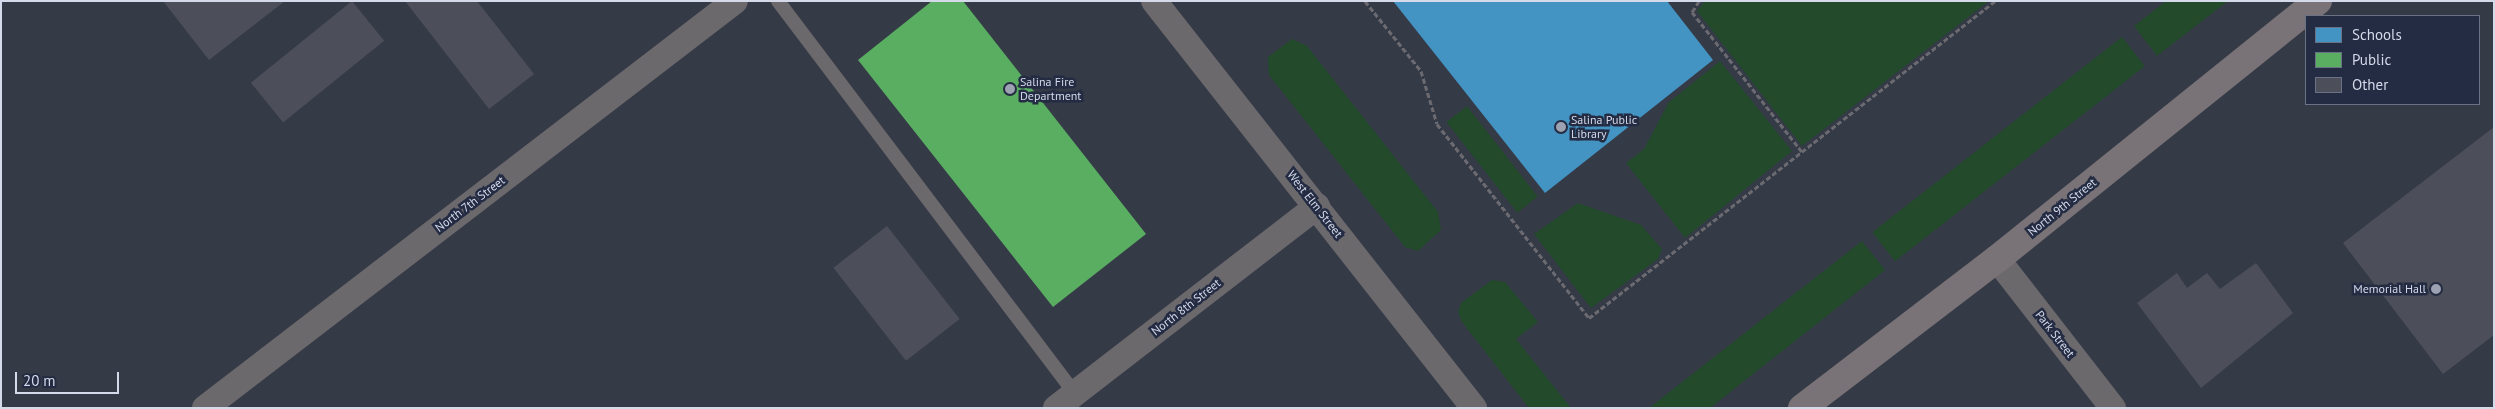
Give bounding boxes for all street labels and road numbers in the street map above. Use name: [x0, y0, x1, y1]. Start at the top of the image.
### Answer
street label: West Elm Street: [1284, 168, 1346, 240]
street label: North 7th Street: [432, 173, 508, 235]
street label: North 9th Street: [2025, 175, 2099, 239]
street label: North 8th Street: [1149, 276, 1223, 338]
street label: Park Street: [2032, 308, 2078, 360]

